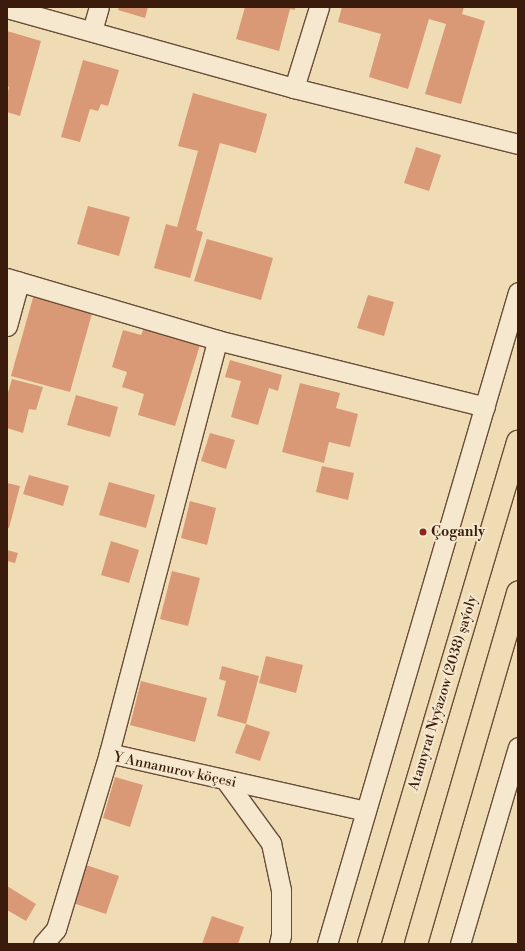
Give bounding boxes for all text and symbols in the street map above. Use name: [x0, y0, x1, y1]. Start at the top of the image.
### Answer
place label: Çoganly: [431, 524, 485, 540]
marker: Çoganly: [418, 527, 428, 537]
street label: Atamyrat Nyýazow (2038) şaýoly: [405, 593, 481, 793]
street label: Y Annanurov köçesi: [112, 749, 238, 791]

